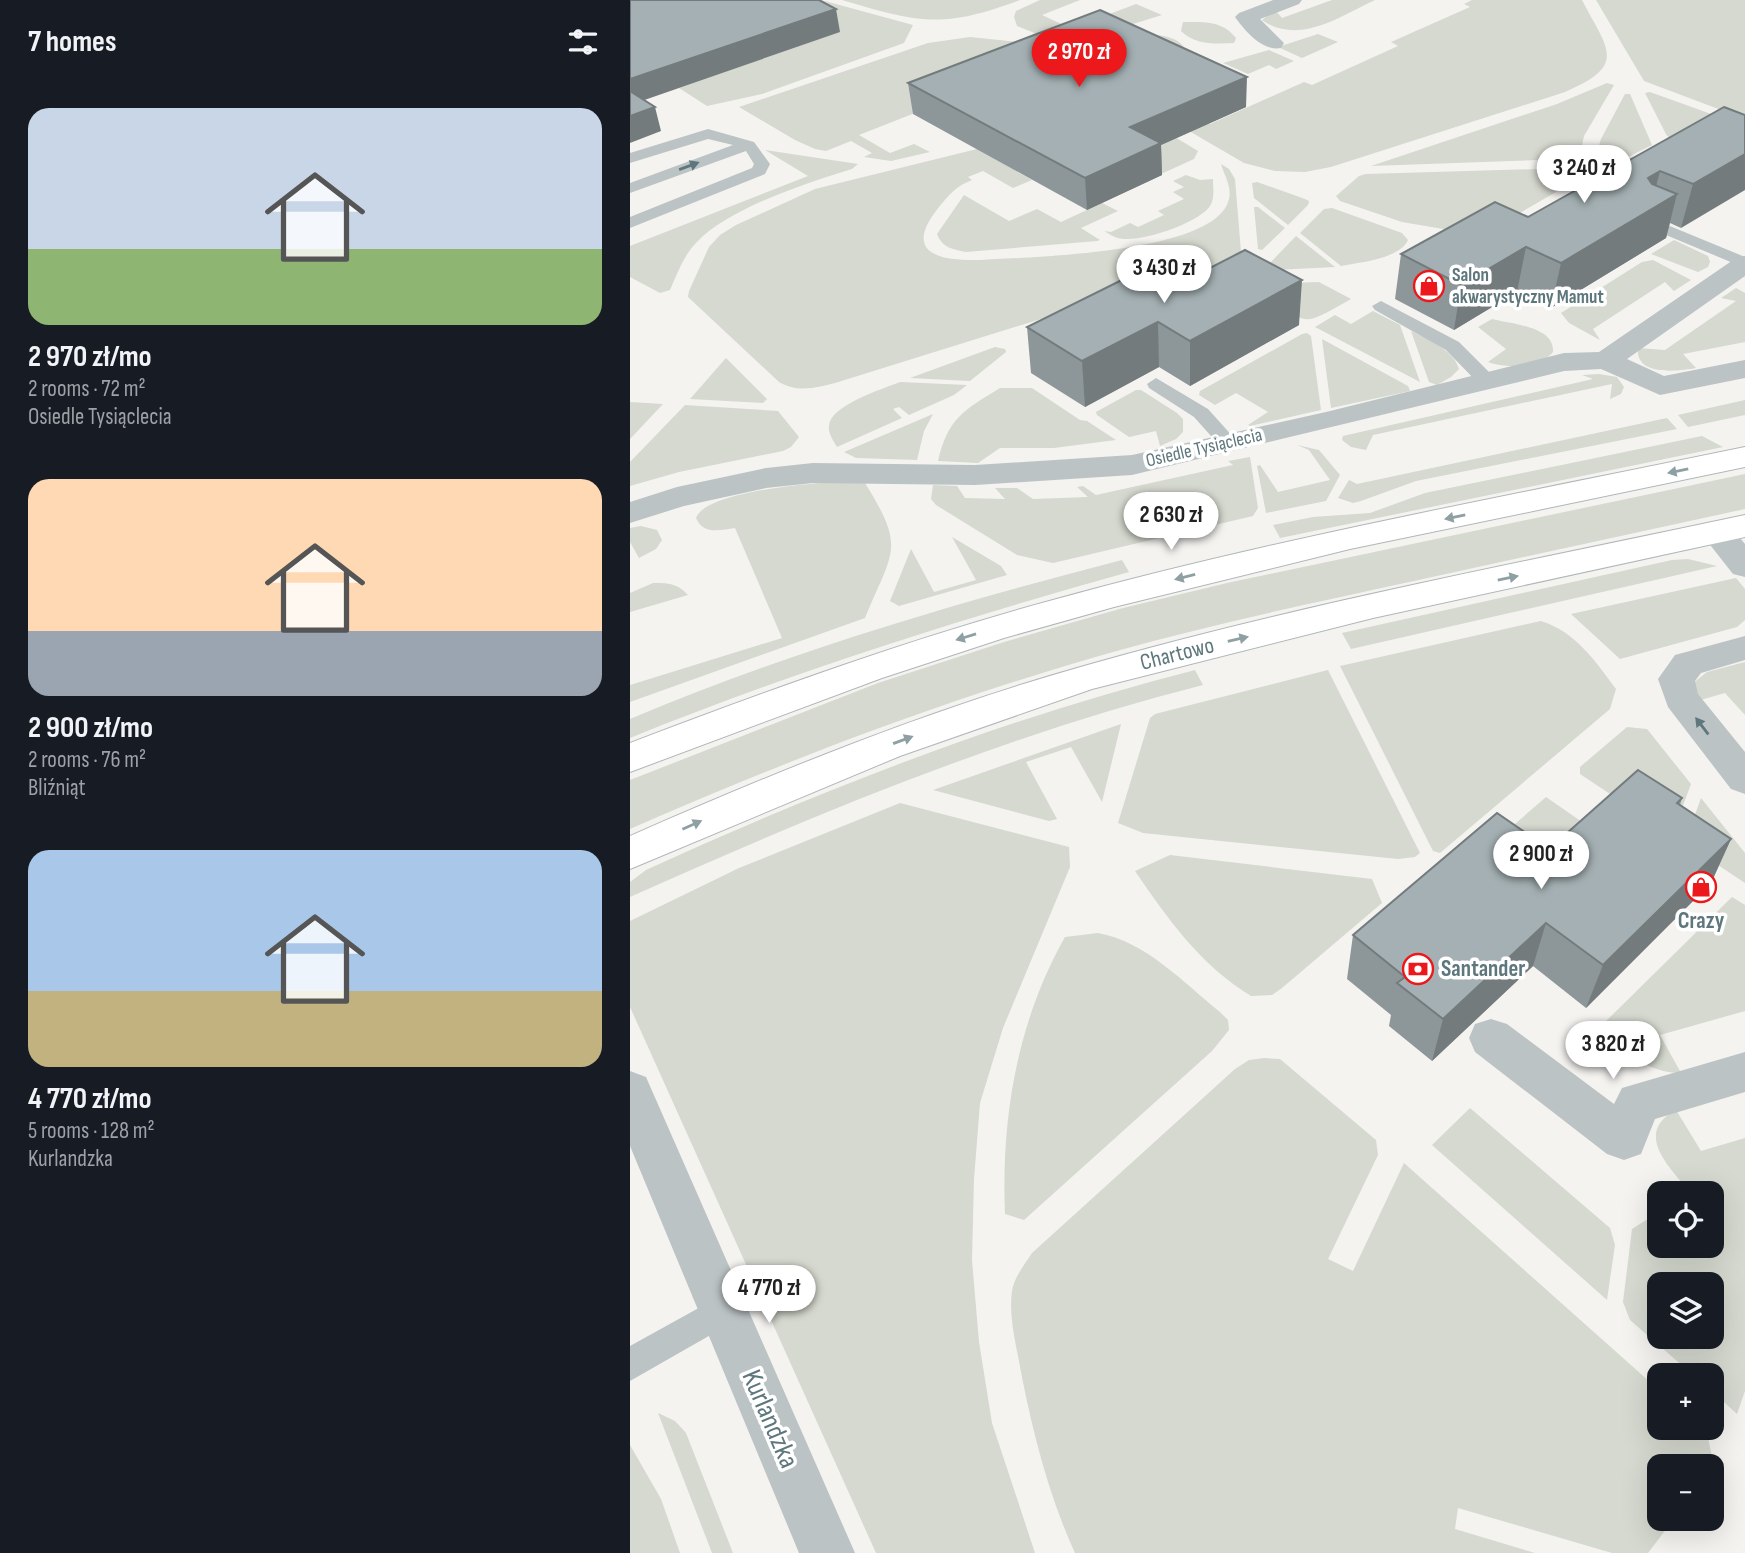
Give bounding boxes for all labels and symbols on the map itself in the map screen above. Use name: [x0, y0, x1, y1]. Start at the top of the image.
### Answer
pin: 2 970 zł: [1007, 29, 1151, 89]
pin: 3 240 zł: [1512, 146, 1656, 205]
one-way arrow: [679, 161, 700, 172]
pin: 3 430 zł: [1092, 246, 1236, 305]
place label: Salon akwarystyczny Mamut: [1452, 264, 1604, 309]
shop icon: Salon akwarystyczny Mamut: [1412, 269, 1446, 303]
street label: Osiedle Tysiąclecia: [1144, 423, 1264, 473]
one-way arrow: [1667, 466, 1689, 477]
pin: 2 630 zł: [1099, 492, 1243, 552]
one-way arrow: [1444, 512, 1466, 523]
one-way arrow: [1174, 572, 1196, 583]
one-way arrow: [1497, 572, 1519, 583]
street label: Chartowo: [1137, 631, 1217, 677]
one-way arrow: [955, 633, 976, 643]
one-way arrow: [1227, 633, 1249, 644]
one-way arrow: [1696, 717, 1710, 735]
one-way arrow: [893, 734, 914, 745]
one-way arrow: [682, 819, 702, 831]
pin: 2 900 zł: [1469, 832, 1613, 891]
shop icon: Crazy: [1684, 870, 1718, 904]
place label: Crazy: [1678, 907, 1725, 935]
bank icon: Santander: [1401, 952, 1435, 986]
place label: Santander: [1441, 955, 1525, 983]
pin: 3 820 zł: [1541, 1021, 1685, 1081]
pin: 4 770 zł: [697, 1266, 841, 1325]
street label: Kurlandzka: [735, 1365, 805, 1473]

